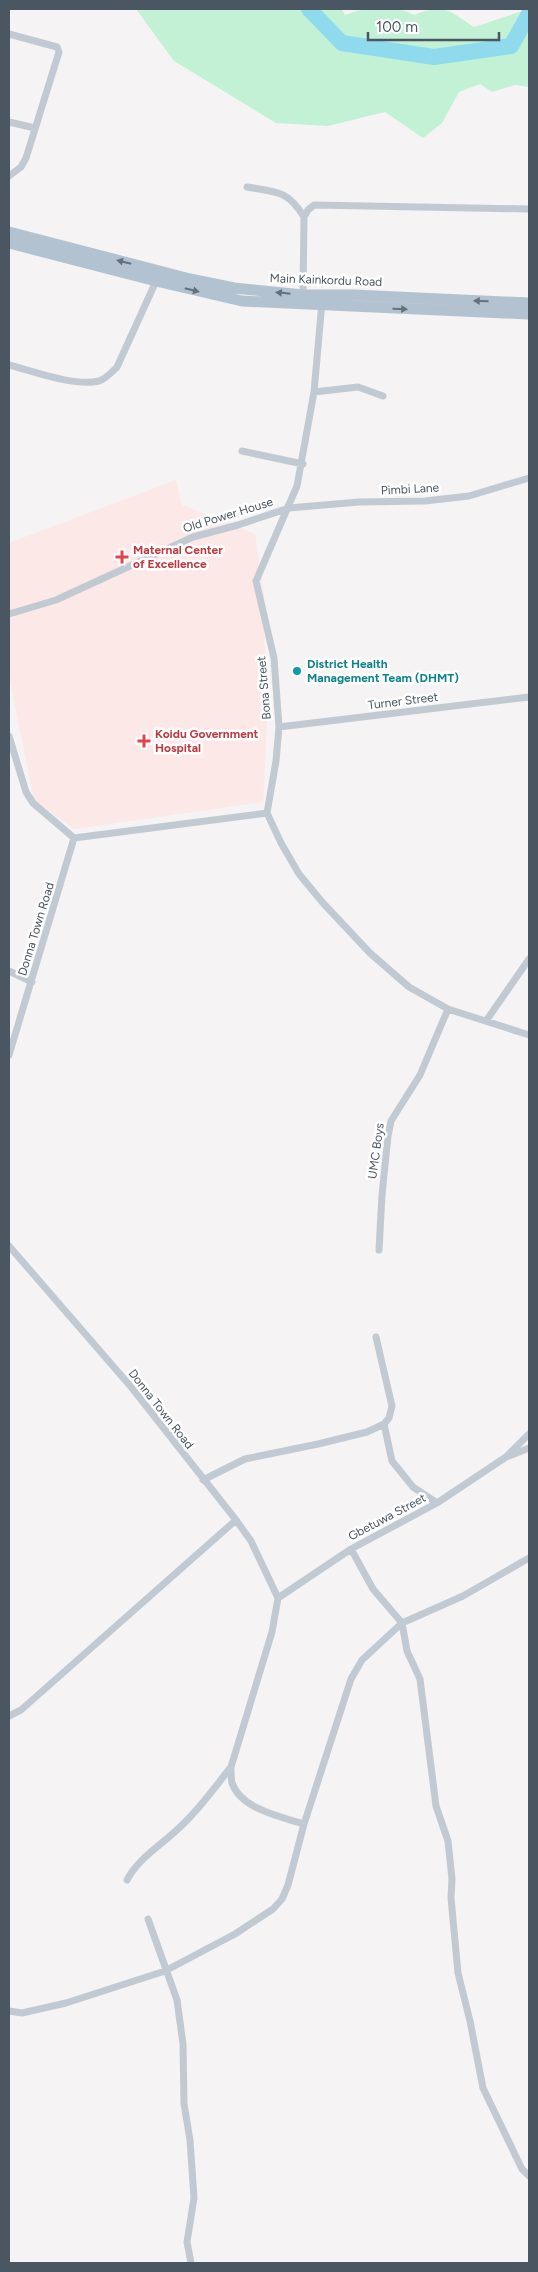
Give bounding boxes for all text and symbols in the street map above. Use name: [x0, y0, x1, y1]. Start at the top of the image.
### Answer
scale bar: [368, 10, 499, 42]
text: 100 m: [376, 18, 418, 36]
one-way arrow: [117, 258, 132, 266]
street label: Main Kainkordu Road: [270, 271, 382, 289]
one-way arrow: [184, 286, 199, 294]
one-way arrow: [275, 289, 291, 297]
one-way arrow: [472, 296, 488, 304]
one-way arrow: [393, 305, 409, 313]
street label: Pimbi Lane: [381, 480, 440, 498]
street label: Old Power House: [181, 495, 275, 535]
place label: Maternal Center of Excellence: [133, 543, 223, 571]
marker: Maternal Center of Excellence: [115, 550, 129, 564]
street label: Bona Street: [254, 655, 274, 720]
place label: District Health Management Team (DHMT): [307, 657, 459, 685]
marker: District Health Management Team (DHMT): [291, 665, 303, 677]
street label: Turner Street: [367, 690, 439, 712]
place label: Koidu Government Hospital: [155, 727, 259, 755]
marker: Koidu Government Hospital: [137, 734, 151, 748]
street label: Donna Town Road: [15, 881, 57, 977]
street label: UMC Boys: [365, 1122, 387, 1180]
street label: Donna Town Road: [126, 1366, 196, 1452]
street label: Gbetuwa Street: [346, 1490, 429, 1543]

